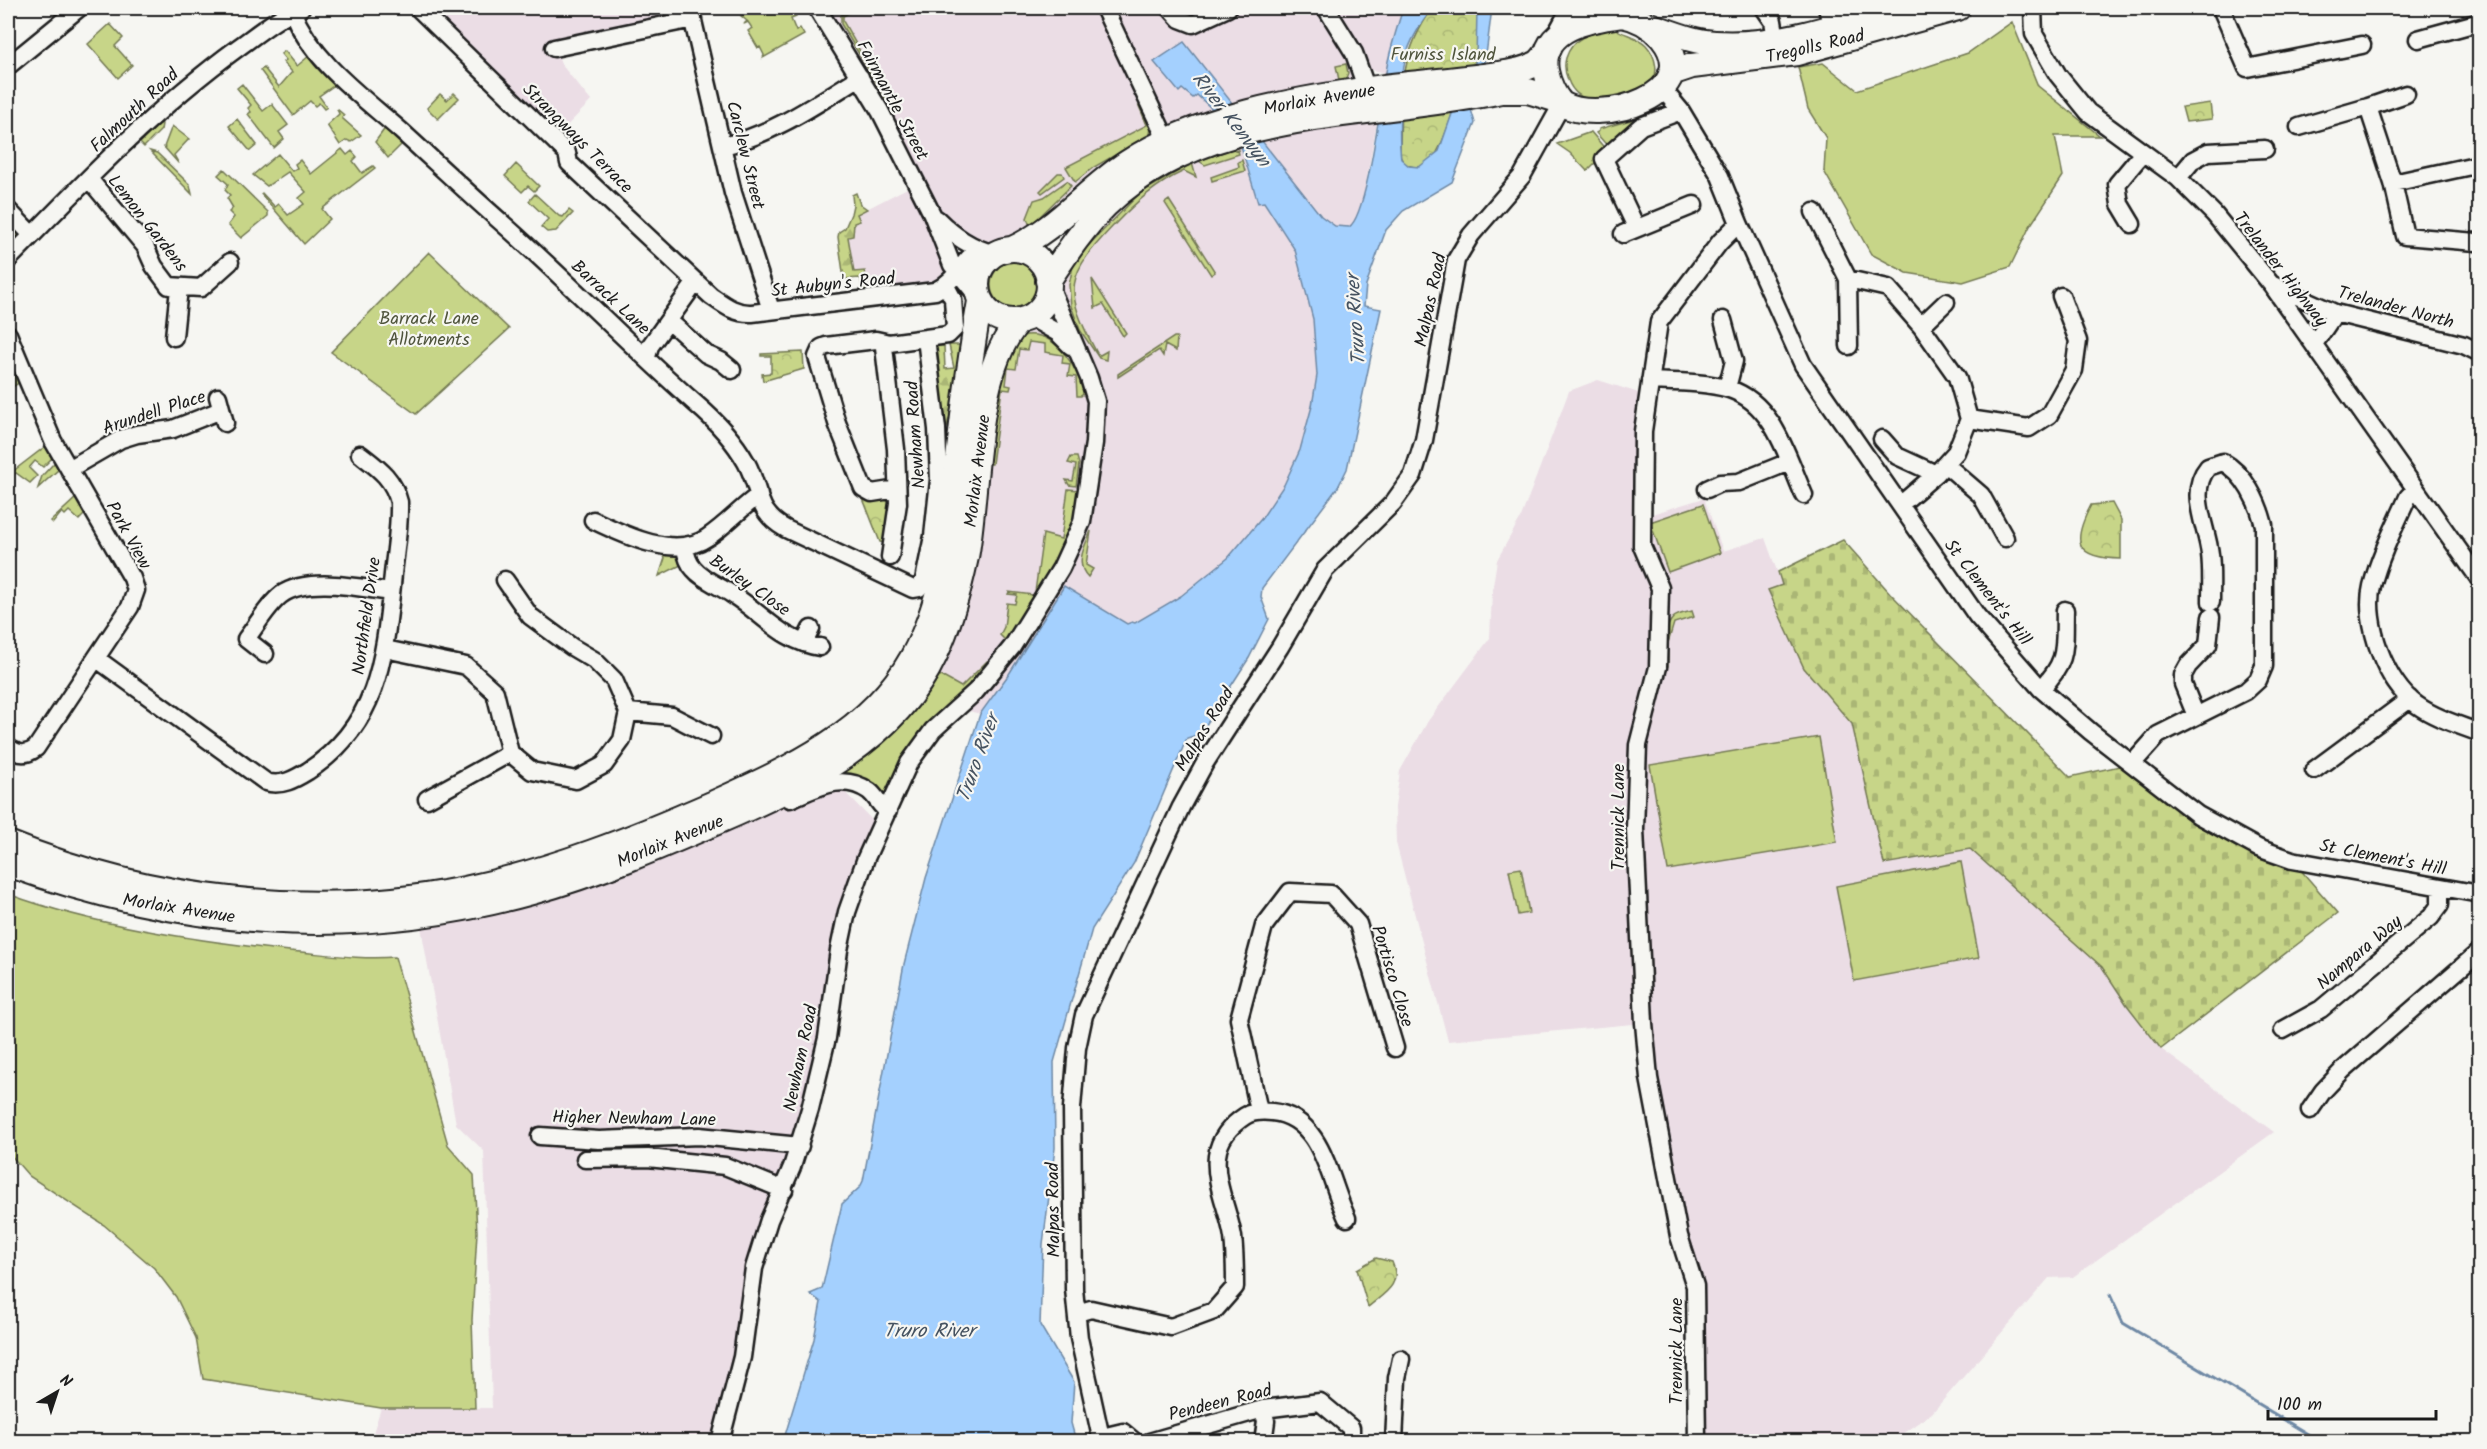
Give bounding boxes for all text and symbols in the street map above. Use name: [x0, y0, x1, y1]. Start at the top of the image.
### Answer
street label: Tregolls Road: [1763, 22, 1868, 73]
street label: Fairmantle Street: [848, 35, 936, 167]
park label: Furniss Island: [1390, 41, 1497, 70]
street label: Falmouth Road: [84, 61, 187, 160]
water label: River Kenwyn: [1183, 66, 1279, 176]
street label: Morlaix Avenue: [1261, 76, 1378, 125]
street label: Strangways Terrace: [515, 77, 639, 201]
street label: Carclew Street: [717, 98, 772, 214]
street label: Lemon Gardens: [99, 169, 194, 279]
street label: Trelander Highway: [2225, 206, 2335, 334]
street label: Malpas Road: [1407, 250, 1456, 350]
street label: Barrack Lane: [564, 253, 656, 343]
street label: St Aubyn's Road: [770, 264, 898, 306]
water label: Truro River: [1338, 269, 1376, 366]
street label: Trelander North: [2334, 279, 2457, 338]
park label: Barrack Lane Allotments: [379, 305, 479, 355]
street label: Newham Road: [898, 379, 935, 490]
street label: Arundell Place: [99, 383, 210, 444]
street label: Morlaix Avenue: [957, 413, 1000, 529]
street label: Park View: [97, 496, 159, 576]
street label: St Clement's Hill: [1936, 533, 2038, 653]
street label: Burley Close: [703, 548, 796, 625]
street label: Northfield Drive: [345, 555, 390, 677]
street label: Malpas Road: [1168, 681, 1243, 778]
water label: Truro River: [948, 706, 1011, 807]
street label: Trennick Lane: [1605, 764, 1634, 870]
street label: Morlaix Avenue: [613, 808, 729, 877]
street label: St Clement's Hill: [2317, 832, 2449, 885]
street label: Morlaix Avenue: [121, 886, 237, 933]
street label: Nampara Way: [2311, 908, 2410, 998]
street label: Portisco Close: [1362, 922, 1421, 1031]
street label: Newham Road: [776, 1001, 827, 1114]
street label: Higher Newham Lane: [552, 1104, 716, 1135]
street label: Malpas Road: [1039, 1161, 1070, 1258]
street label: Trennick Lane: [1663, 1298, 1692, 1404]
water label: Truro River: [883, 1316, 979, 1348]
north arrow: [27, 1362, 87, 1422]
text: N: [54, 1369, 77, 1394]
street label: Pendeen Road: [1166, 1376, 1276, 1430]
scale bar: [2268, 1383, 2436, 1421]
text: 100 m: [2277, 1391, 2322, 1420]

